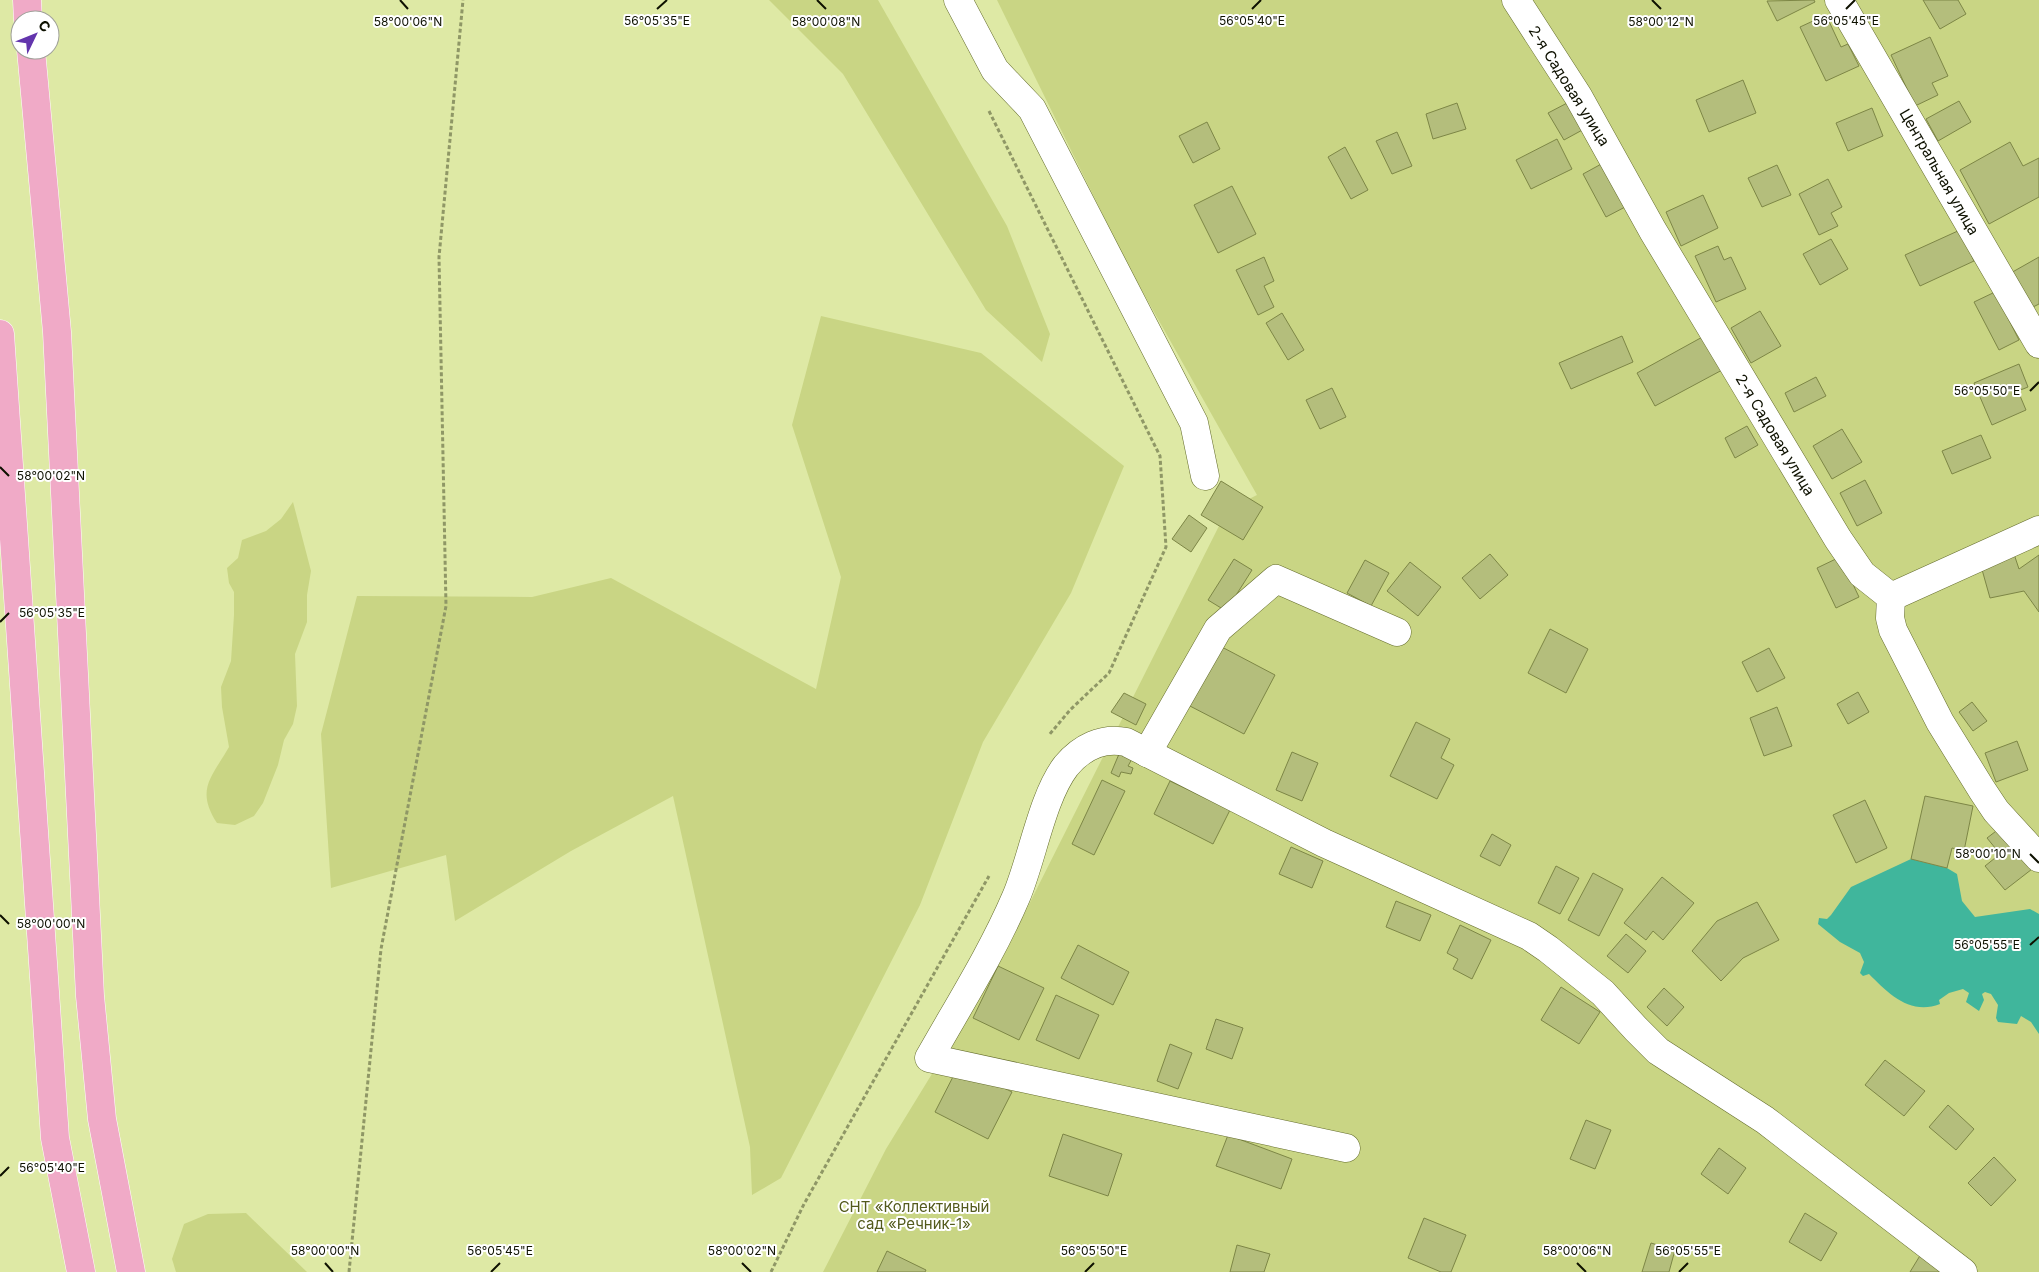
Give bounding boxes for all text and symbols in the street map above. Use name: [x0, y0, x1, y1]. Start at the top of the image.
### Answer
north arrow: [10, 10, 60, 60]
text: 56°05'35"E: [624, 13, 690, 28]
text: 56°05'40"E: [1219, 13, 1285, 28]
text: 56°05'45"E: [1813, 13, 1879, 28]
text: 58°00'06"N: [374, 14, 442, 29]
text: 58°00'08"N: [792, 14, 860, 29]
text: 58°00'12"N: [1628, 14, 1694, 29]
text: С: [35, 16, 55, 35]
street label: 2-я Садовая улица: [1525, 22, 1614, 149]
street label: Центральная улица: [1895, 105, 1983, 238]
street label: 2-я Садовая улица: [1732, 371, 1819, 499]
text: 56°05'50"E: [1954, 383, 2020, 398]
text: 58°00'02"N: [17, 468, 85, 483]
text: 56°05'35"E: [19, 605, 85, 620]
text: 58°00'10"N: [1955, 846, 2021, 861]
text: 58°00'00"N: [17, 916, 85, 931]
text: 56°05'55"E: [1954, 937, 2020, 952]
text: 56°05'40"E: [19, 1160, 85, 1175]
park label: СНТ «Коллективный сад «Речник-1»: [839, 1197, 989, 1233]
text: 58°00'00"N: [291, 1243, 359, 1258]
text: 56°05'45"E: [467, 1243, 533, 1258]
text: 58°00'02"N: [708, 1243, 776, 1258]
text: 56°05'50"E: [1061, 1243, 1127, 1258]
text: 58°00'06"N: [1543, 1243, 1611, 1258]
text: 56°05'55"E: [1655, 1243, 1721, 1258]

